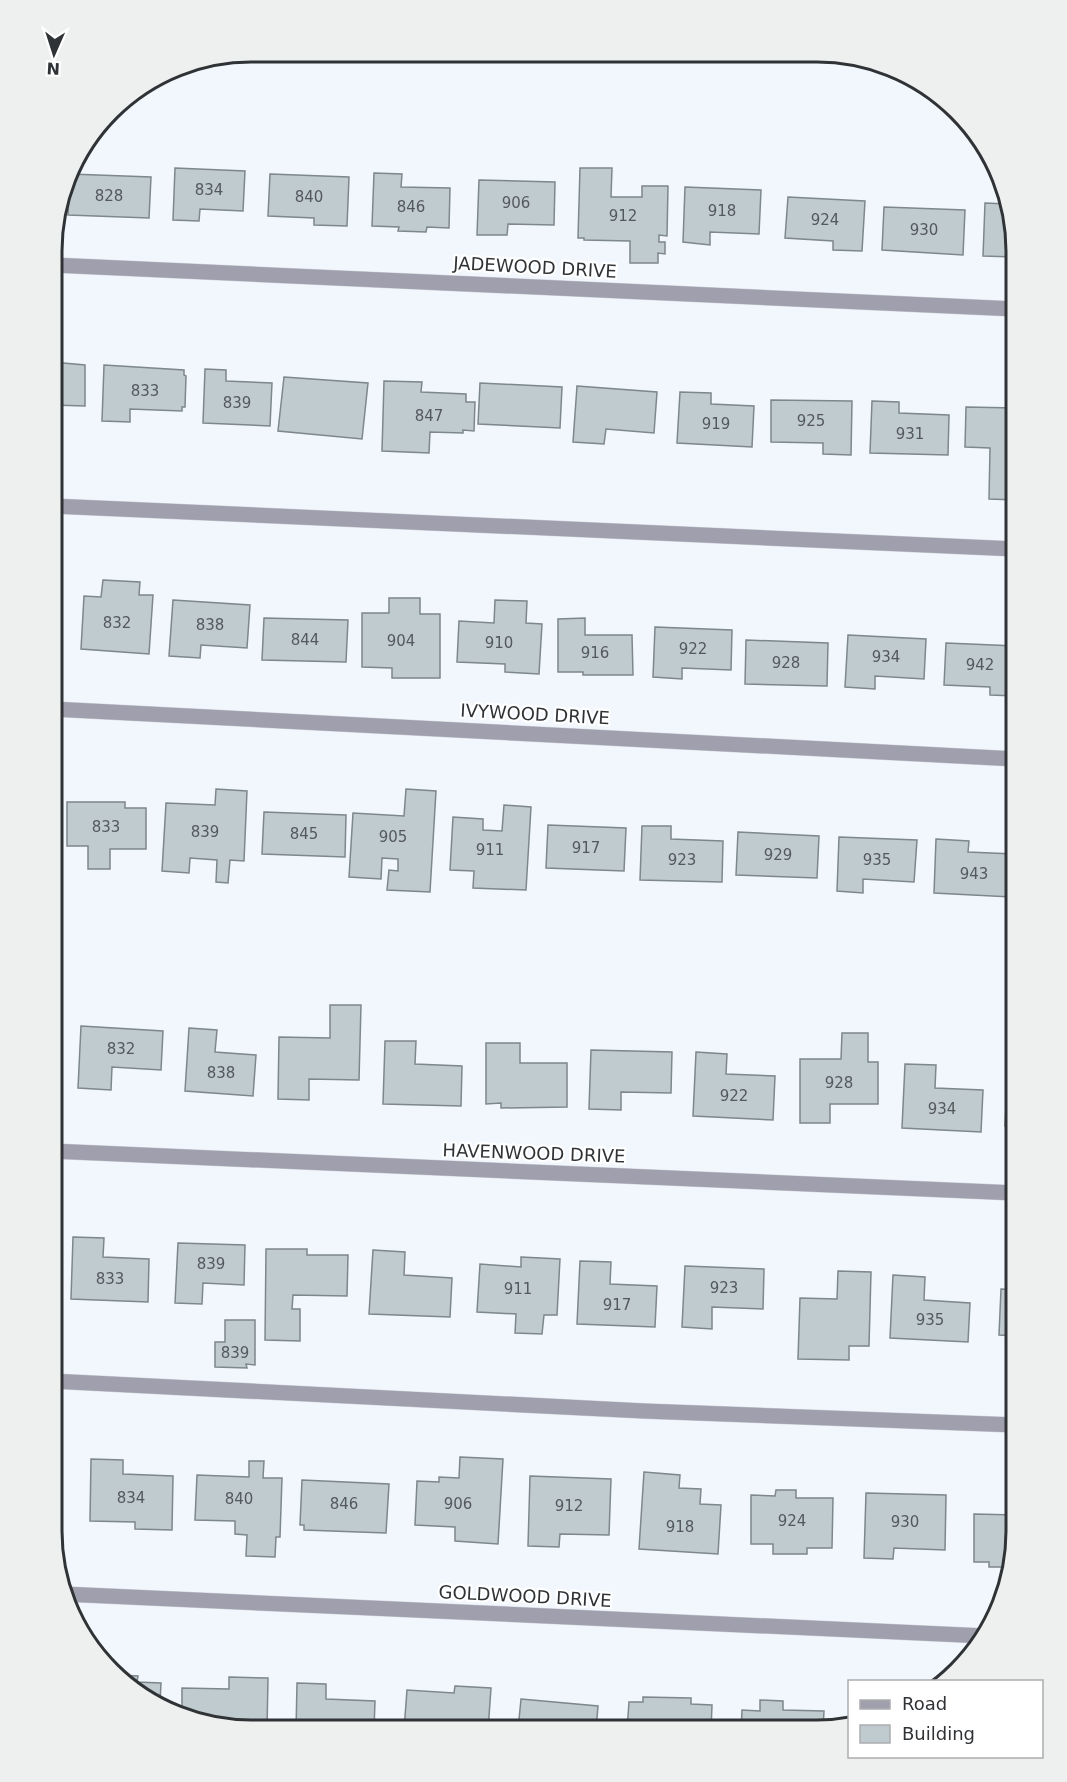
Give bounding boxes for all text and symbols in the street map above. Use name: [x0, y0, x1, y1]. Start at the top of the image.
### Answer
north arrow: [24, 24, 84, 84]
text: N: [46, 59, 60, 78]
house number: 834: [195, 181, 223, 199]
house number: 828: [95, 187, 123, 205]
house number: 840: [295, 188, 323, 206]
house number: 906: [502, 194, 530, 212]
house number: 846: [397, 198, 425, 216]
house number: 918: [708, 202, 736, 220]
house number: 912: [609, 207, 637, 225]
house number: 924: [811, 211, 839, 229]
house number: 930: [910, 221, 938, 239]
street label: JADEWOOD DRIVE: [452, 252, 617, 282]
house number: 833: [131, 382, 159, 400]
house number: 839: [223, 394, 251, 412]
house number: 847: [415, 407, 443, 425]
house number: 925: [797, 412, 825, 430]
house number: 919: [702, 415, 730, 433]
house number: 931: [896, 425, 924, 443]
house number: 832: [103, 614, 131, 632]
house number: 838: [196, 616, 224, 634]
house number: 844: [291, 631, 319, 649]
house number: 904: [387, 632, 415, 650]
house number: 910: [485, 634, 513, 652]
house number: 922: [679, 640, 707, 658]
house number: 916: [581, 644, 609, 662]
house number: 934: [872, 648, 900, 666]
house number: 928: [772, 654, 800, 672]
house number: 942: [966, 656, 994, 674]
street label: IVYWOOD DRIVE: [460, 700, 610, 728]
house number: 833: [92, 818, 120, 836]
house number: 839: [191, 823, 219, 841]
house number: 845: [290, 825, 318, 843]
house number: 905: [379, 828, 407, 846]
house number: 917: [572, 839, 600, 857]
house number: 911: [476, 841, 504, 859]
house number: 929: [764, 846, 792, 864]
house number: 923: [668, 851, 696, 869]
house number: 935: [863, 851, 891, 869]
house number: 943: [960, 865, 988, 883]
house number: 832: [107, 1040, 135, 1058]
house number: 838: [207, 1064, 235, 1082]
house number: 928: [825, 1074, 853, 1092]
house number: 922: [720, 1087, 748, 1105]
house number: 934: [928, 1100, 956, 1118]
street label: HAVENWOOD DRIVE: [442, 1139, 626, 1167]
house number: 839: [197, 1255, 225, 1273]
house number: 833: [96, 1270, 124, 1288]
house number: 923: [710, 1279, 738, 1297]
house number: 911: [504, 1280, 532, 1298]
house number: 917: [603, 1296, 631, 1314]
house number: 935: [916, 1311, 944, 1329]
house number: 839: [221, 1344, 249, 1362]
house number: 834: [117, 1489, 145, 1507]
house number: 840: [225, 1490, 253, 1508]
house number: 846: [330, 1495, 358, 1513]
house number: 906: [444, 1495, 472, 1513]
house number: 912: [555, 1497, 583, 1515]
house number: 924: [778, 1512, 806, 1530]
house number: 930: [891, 1513, 919, 1531]
house number: 918: [666, 1518, 694, 1536]
street label: GOLDWOOD DRIVE: [438, 1581, 612, 1611]
legend: [848, 1680, 1043, 1758]
text: Road: [902, 1693, 947, 1714]
text: Building: [902, 1723, 975, 1744]

